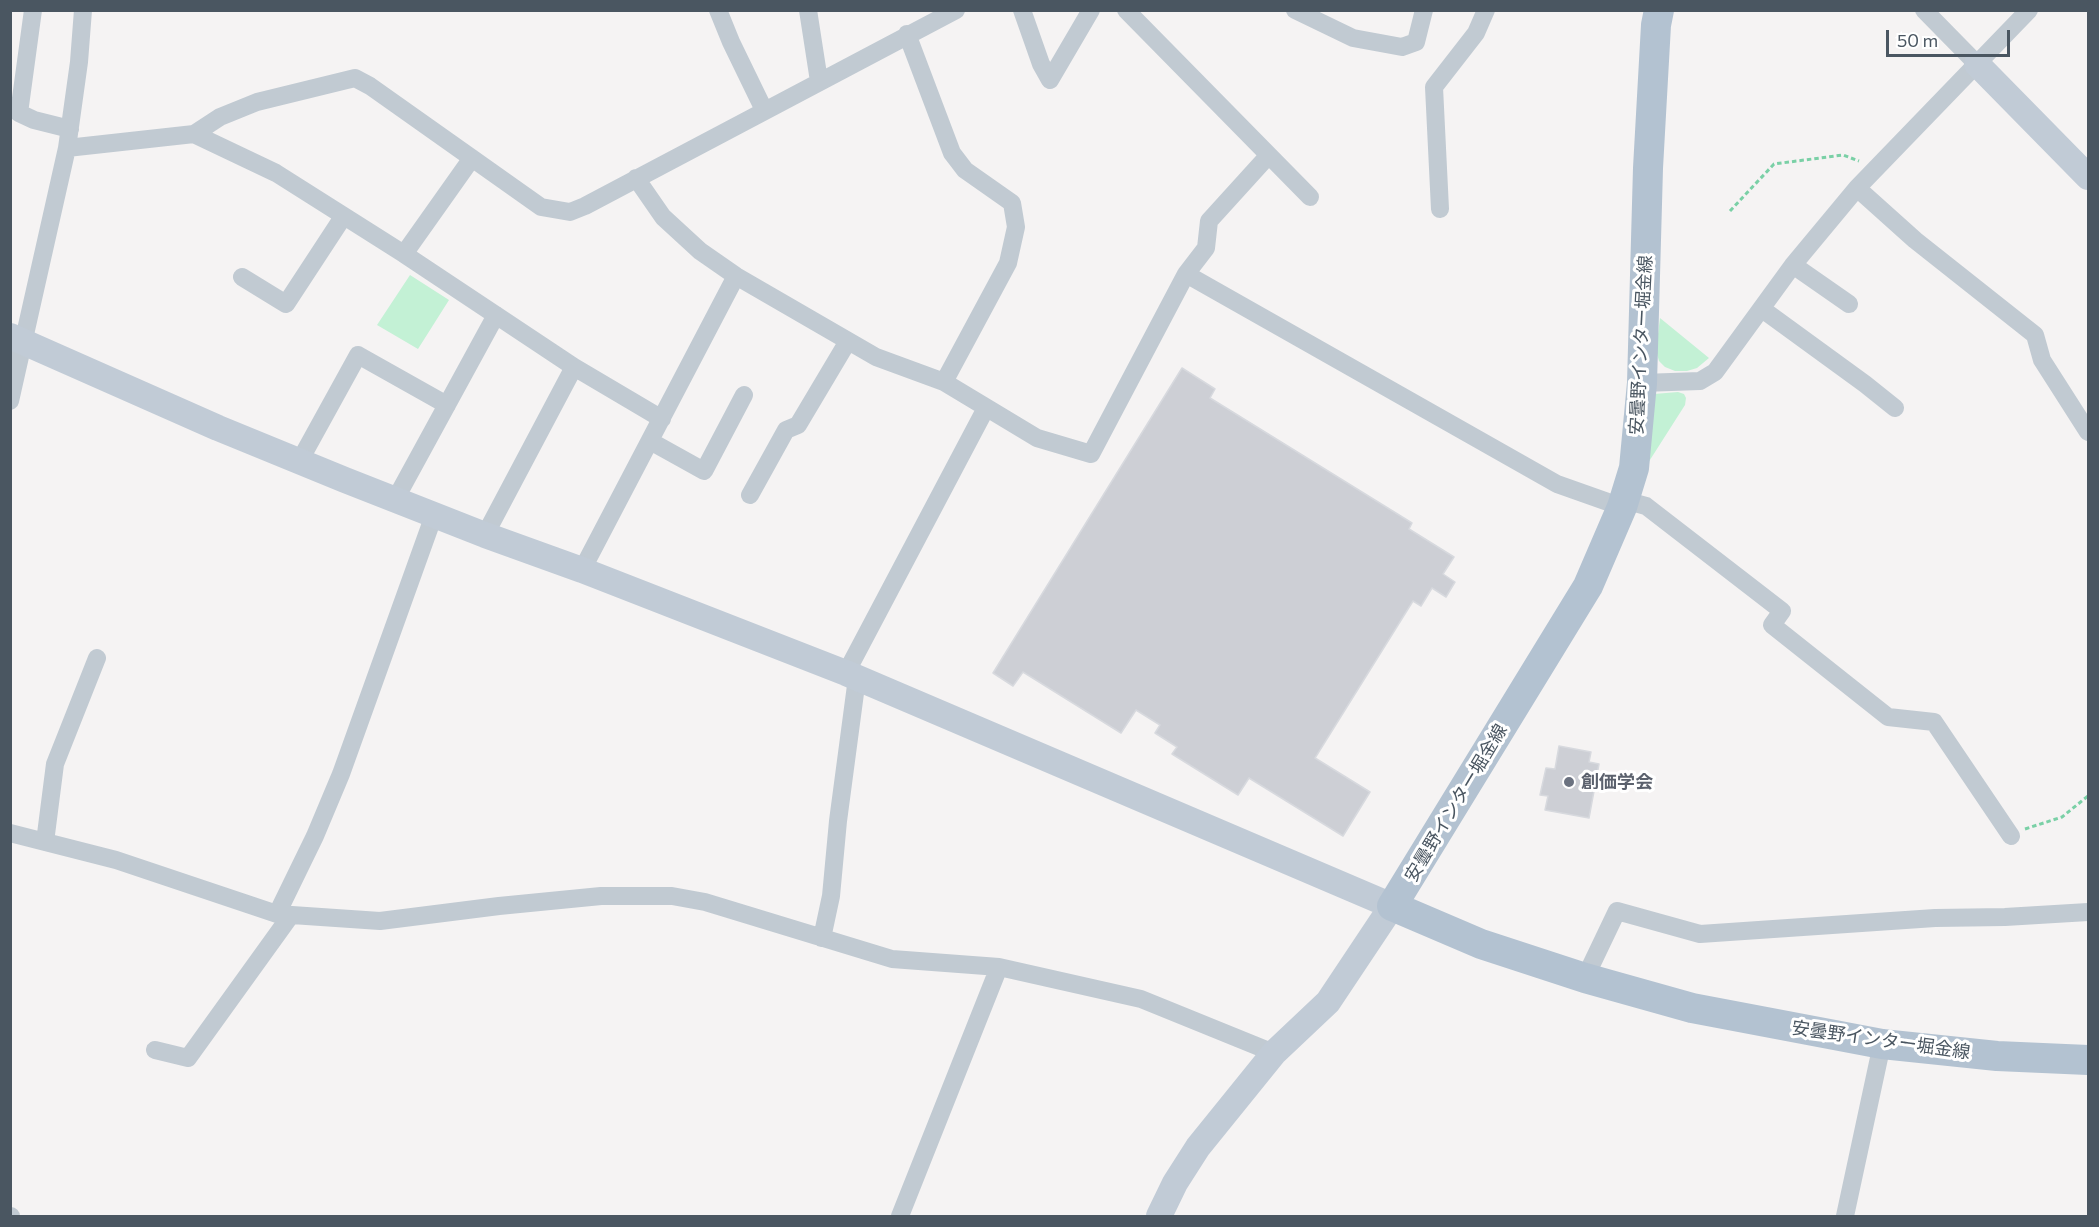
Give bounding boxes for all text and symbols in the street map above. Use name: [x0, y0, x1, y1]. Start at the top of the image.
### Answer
scale bar: [1889, 18, 2014, 56]
text: 50 m: [1897, 29, 1938, 51]
street label: 安曇野インター堀金線: [1626, 255, 1656, 435]
street label: 安曇野インター堀金線: [1400, 720, 1512, 886]
place label: 創価学会: [1581, 771, 1653, 793]
marker: 創価学会: [1562, 775, 1576, 789]
street label: 安曇野インター堀金線: [1790, 1017, 1972, 1063]

